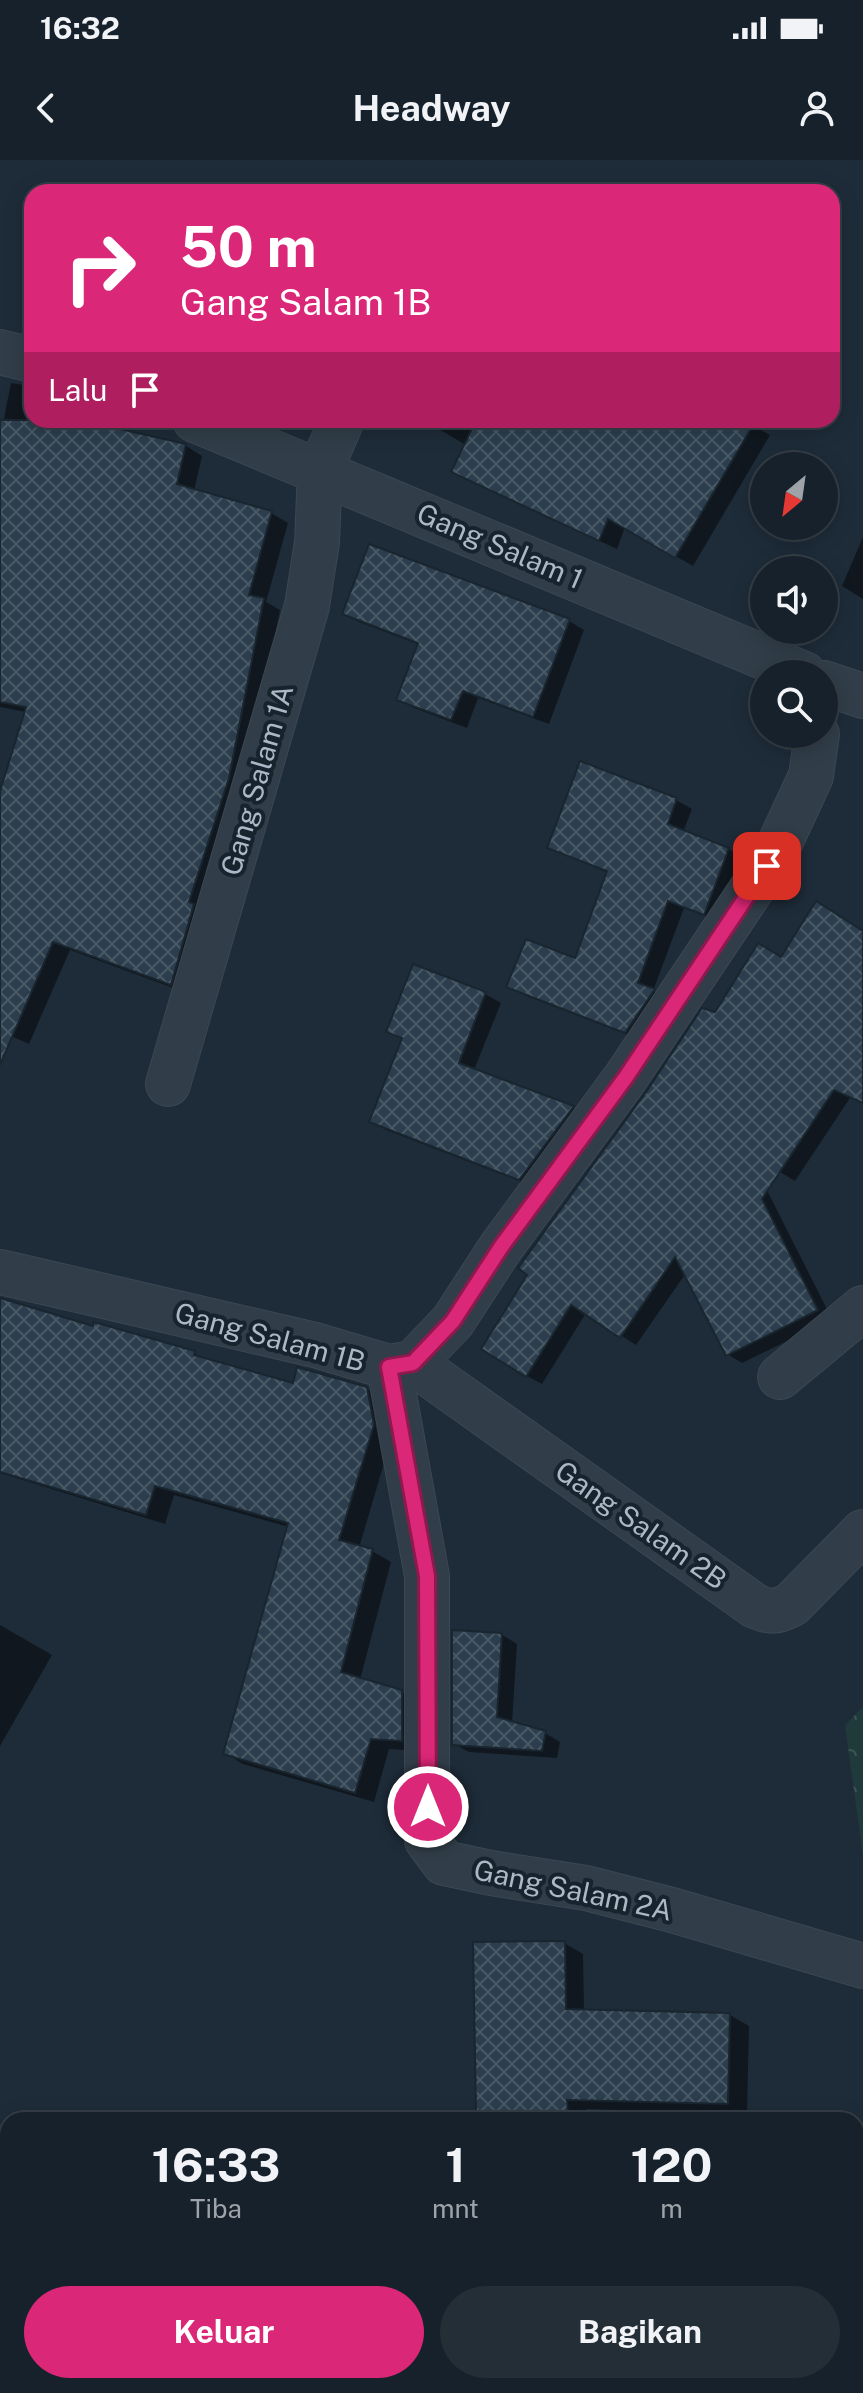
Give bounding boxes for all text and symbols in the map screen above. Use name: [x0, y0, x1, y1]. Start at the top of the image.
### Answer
text: 16:32: [40, 10, 120, 46]
icon: back: [24, 86, 68, 130]
icon: person: [795, 86, 839, 130]
text: Headway: [353, 87, 510, 129]
text: 50 m: [180, 214, 317, 280]
icon: right: [48, 216, 152, 320]
text: Gang Salam 1B: [180, 281, 431, 323]
icon: arrive: [123, 368, 167, 412]
text: Lalu: [48, 372, 107, 408]
north arrow: [750, 452, 838, 540]
map controls: [750, 452, 838, 748]
street label: Gang Salam 1: [412, 496, 588, 595]
button: sound: [750, 556, 838, 644]
button: search: [750, 660, 838, 748]
street label: Gang Salam 1A: [214, 681, 299, 879]
pin: [733, 832, 801, 900]
icon: arrive: [745, 844, 789, 888]
street label: Gang Salam 1B: [171, 1295, 369, 1378]
street label: Gang Salam 2B: [550, 1453, 733, 1596]
position arrow: [386, 1765, 470, 1849]
street label: Gang Salam 2A: [471, 1852, 675, 1927]
text: 16:33: [152, 2136, 280, 2193]
text: 1: [445, 2136, 466, 2193]
text: 120: [630, 2136, 712, 2193]
text: Tiba: [190, 2193, 242, 2224]
text: mnt: [432, 2193, 479, 2224]
text: m: [660, 2193, 683, 2224]
button: Keluar: [24, 2286, 424, 2378]
button: Bagikan: [440, 2286, 840, 2378]

